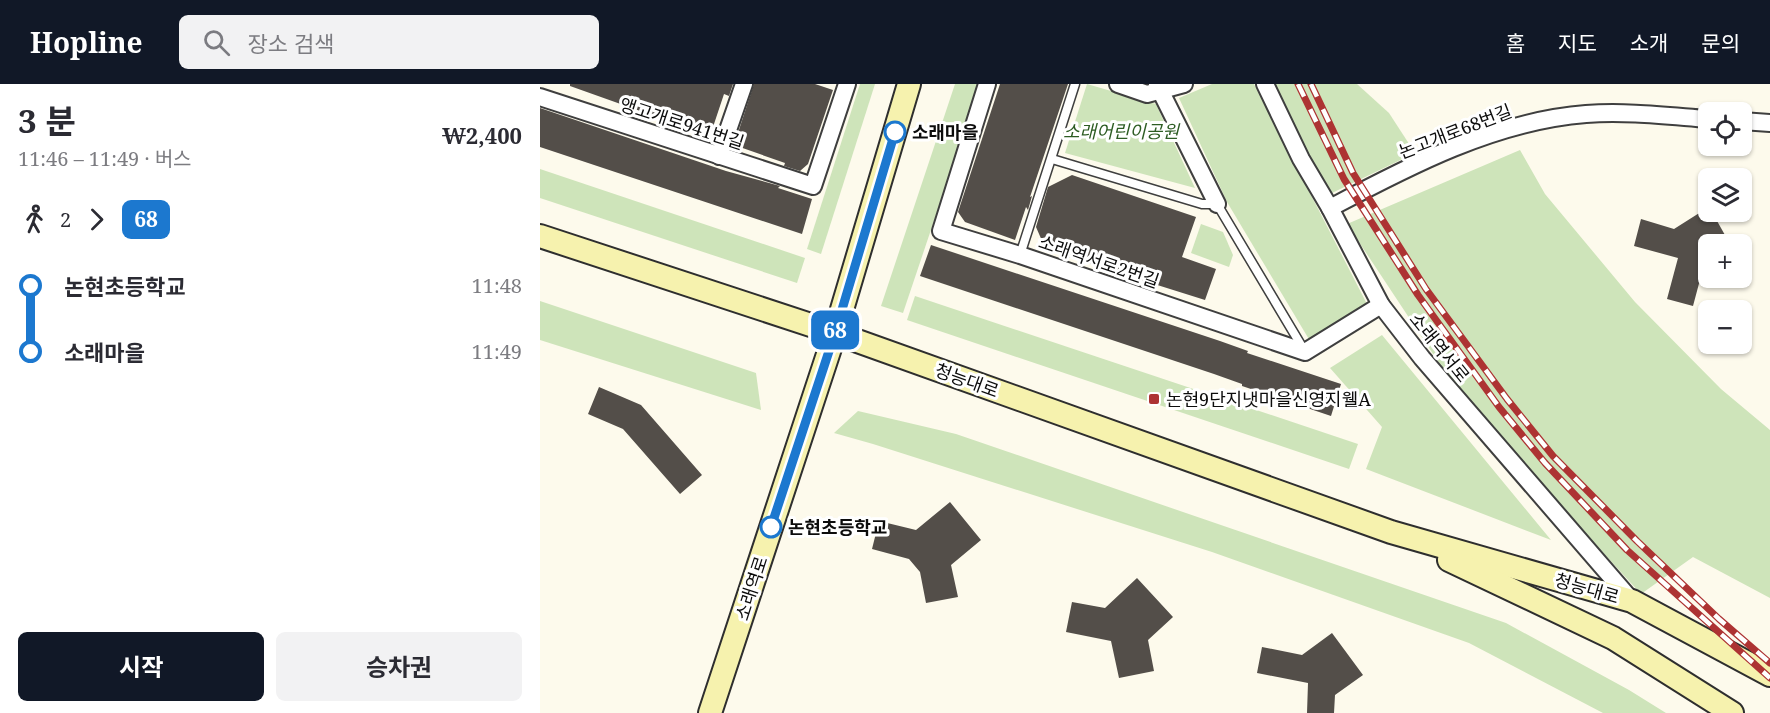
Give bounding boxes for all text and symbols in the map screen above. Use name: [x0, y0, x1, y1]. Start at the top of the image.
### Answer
search box: [179, 15, 599, 69]
text: Hopline: [30, 23, 143, 61]
icon: search: [200, 26, 233, 59]
text: 장소 검색: [248, 28, 334, 58]
text: 홈: [1506, 29, 1525, 57]
text: 지도: [1558, 29, 1597, 57]
text: 소개: [1630, 29, 1668, 57]
text: 문의: [1701, 29, 1740, 57]
street label: 앵고개로941번길: [617, 92, 747, 154]
text: 3 분: [18, 98, 76, 143]
street label: 논고개로68번길: [1395, 98, 1515, 164]
map controls: [1698, 102, 1752, 354]
button: locate: [1698, 102, 1752, 156]
park label: 소래어린이공원: [1063, 119, 1180, 143]
text: ₩2,400: [442, 120, 522, 150]
place label: 소래마을: [912, 120, 978, 144]
marker: 소래마을: [884, 121, 906, 143]
text: 11:46 – 11:49 · 버스: [18, 145, 191, 172]
button: layers: [1698, 168, 1752, 222]
icon: walk: [18, 203, 51, 236]
icon: forward: [80, 203, 113, 236]
text: 68: [134, 205, 158, 233]
text: 2: [60, 206, 71, 233]
street label: 소래역서로2번길: [1036, 229, 1162, 293]
button: +: [1698, 234, 1752, 288]
text: 논현초등학교: [64, 271, 185, 301]
text: 11:48: [472, 272, 522, 299]
button: −: [1698, 300, 1752, 354]
street label: 소래역서로: [1405, 307, 1475, 387]
line badge: 68: [808, 310, 862, 350]
text: 68: [823, 316, 847, 344]
text: 소래마을: [64, 337, 145, 367]
text: 11:49: [472, 338, 522, 365]
street label: 청능대로: [932, 357, 1002, 403]
place label: 논현9단지냇마을신영지웰A: [1166, 387, 1371, 411]
marker: 논현9단지냇마을신영지웰A: [1147, 392, 1161, 406]
place label: 논현초등학교: [788, 515, 887, 539]
marker: 논현초등학교: [760, 516, 782, 538]
street label: 소래역로: [729, 553, 773, 623]
street label: 청능대로: [1552, 567, 1622, 609]
button: 시작: [18, 632, 264, 701]
button: 승차권: [276, 632, 522, 701]

